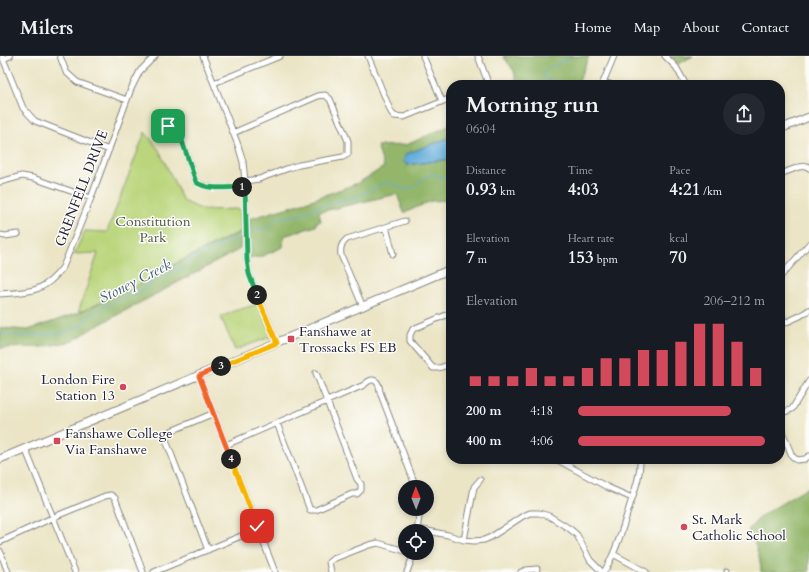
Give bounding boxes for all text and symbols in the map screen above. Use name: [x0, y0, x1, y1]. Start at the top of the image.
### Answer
text: Milers: [20, 15, 73, 41]
text: Home: [574, 18, 612, 37]
text: Map: [634, 18, 660, 37]
text: About: [682, 18, 719, 37]
text: Contact: [741, 18, 789, 37]
text: Morning run: [466, 90, 599, 120]
button: share: [723, 93, 765, 135]
pin: [151, 109, 185, 143]
icon: arrive: [157, 115, 179, 137]
text: 06:04: [466, 120, 496, 138]
street label: GRENFELL DRIVE: [50, 127, 113, 249]
text: Distance: [466, 163, 506, 178]
text: Time: [568, 163, 593, 178]
text: Pace: [669, 163, 691, 178]
pin: 1: [232, 177, 252, 197]
text: 0.93: [466, 178, 497, 201]
text: 4:03: [568, 178, 599, 201]
text: 4:21: [669, 178, 700, 201]
text: 1: [239, 179, 245, 194]
text: km: [497, 184, 515, 199]
text: /km: [700, 184, 722, 199]
park label: Constitution Park: [115, 212, 191, 247]
text: Elevation: [466, 231, 510, 246]
text: Heart rate: [568, 231, 614, 246]
text: kcal: [669, 231, 688, 246]
text: 7: [466, 246, 475, 269]
text: 153: [568, 246, 594, 269]
text: 70: [669, 246, 687, 269]
text: m: [475, 252, 487, 267]
text: bpm: [594, 252, 618, 267]
water label: Stoney Creek: [95, 254, 175, 308]
pin: 2: [247, 285, 267, 305]
text: 2: [254, 287, 260, 302]
text: Elevation: [466, 292, 518, 310]
text: 206–212 m: [703, 292, 765, 310]
place label: Fanshawe at Trossacks FS EB: [299, 322, 397, 357]
marker: Fanshawe at Trossacks FS EB: [286, 334, 296, 344]
pin: 3: [211, 356, 231, 376]
text: 3: [218, 358, 224, 373]
place label: London Fire Station 13: [41, 370, 115, 405]
marker: London Fire Station 13: [118, 382, 128, 392]
text: 200 m: [466, 402, 501, 420]
text: 4:18: [530, 402, 553, 420]
place label: Fanshawe College Via Fanshawe: [65, 424, 173, 459]
text: 400 m: [466, 432, 501, 450]
text: 4:06: [530, 432, 553, 450]
marker: Fanshawe College Via Fanshawe: [52, 436, 62, 446]
pin: 4: [221, 449, 241, 469]
text: 4: [228, 451, 234, 466]
north arrow: [398, 480, 434, 516]
map controls: [398, 480, 434, 560]
pin: [240, 509, 274, 543]
place label: St. Mark Catholic School: [692, 510, 786, 545]
icon: check: [246, 515, 268, 537]
marker: St. Mark Catholic School: [679, 522, 689, 532]
button: locate: [398, 524, 434, 560]

